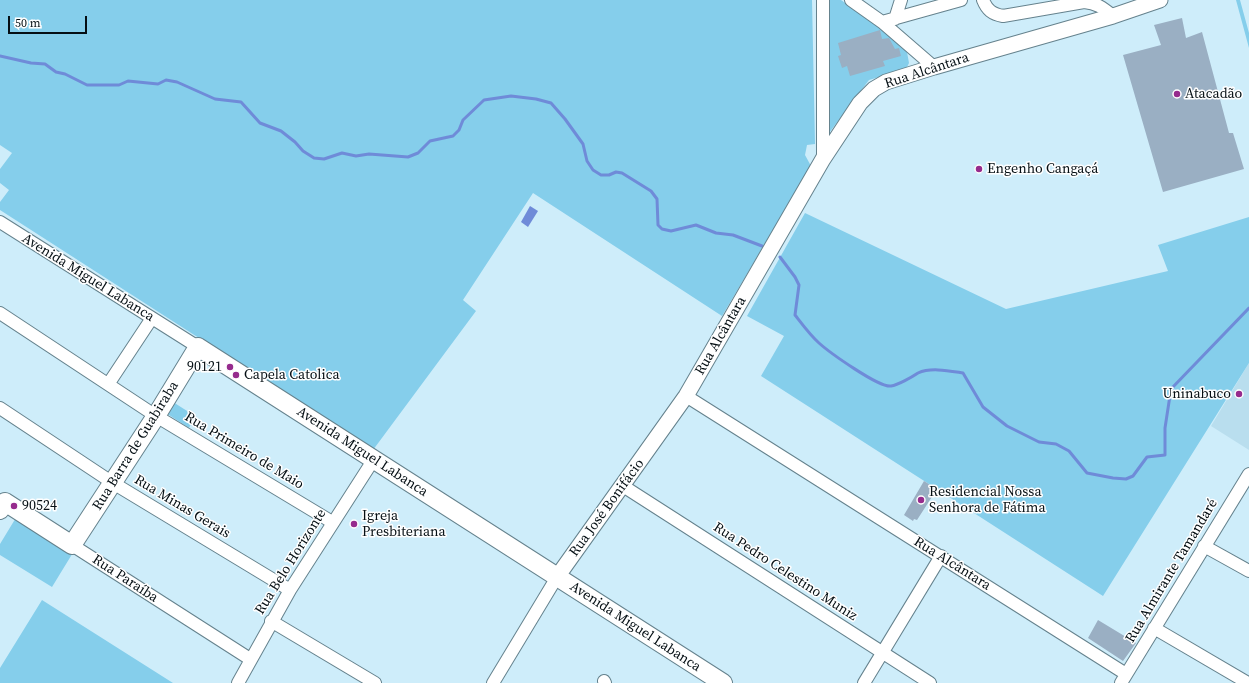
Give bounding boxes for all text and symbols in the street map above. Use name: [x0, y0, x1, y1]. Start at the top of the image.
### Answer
scale bar: [10, 8, 89, 34]
text: 50 m: [15, 15, 41, 31]
street label: Rua Alcântara: [883, 49, 971, 93]
place label: Atacadão: [1185, 86, 1242, 102]
marker: Atacadão: [1172, 89, 1182, 99]
place label: Engenho Cangaçá: [987, 161, 1098, 177]
marker: Engenho Cangaçá: [974, 164, 984, 174]
street label: Avenida Miguel Labanca: [19, 230, 157, 326]
street label: Rua Alcântara: [692, 294, 750, 378]
place label: 90121: [187, 359, 222, 375]
marker: 90121: [225, 362, 235, 372]
place label: Capela Catolica: [244, 367, 340, 383]
marker: Capela Catolica: [231, 370, 241, 380]
street label: Rua Barra de Guabiraba: [89, 378, 183, 514]
place label: Uninabuco: [1162, 386, 1231, 402]
marker: Uninabuco: [1234, 389, 1244, 399]
street label: Avenida Miguel Labanca: [293, 403, 431, 501]
street label: Rua Primeiro de Maio: [181, 409, 307, 493]
street label: Rua José Bonifácio: [566, 456, 648, 560]
street label: Rua Minas Gerais: [131, 472, 233, 542]
place label: Residencial Nossa Senhora de Fátima: [929, 484, 1046, 516]
marker: Residencial Nossa Senhora de Fátima: [916, 495, 926, 505]
street label: Rua Almirante Tamandaré: [1122, 496, 1222, 646]
place label: 90524: [22, 498, 57, 514]
marker: 90524: [9, 501, 19, 511]
street label: Rua Belo Horizonte: [252, 506, 330, 618]
place label: Igreja Presbiteriana: [362, 508, 446, 540]
marker: Igreja Presbiteriana: [349, 519, 359, 529]
street label: Rua Pedro Celestino Muniz: [710, 519, 860, 625]
street label: Rua Alcântara: [910, 534, 994, 594]
street label: Rua Paraíba: [89, 552, 161, 606]
street label: Avenida Miguel Labanca: [566, 578, 704, 676]

